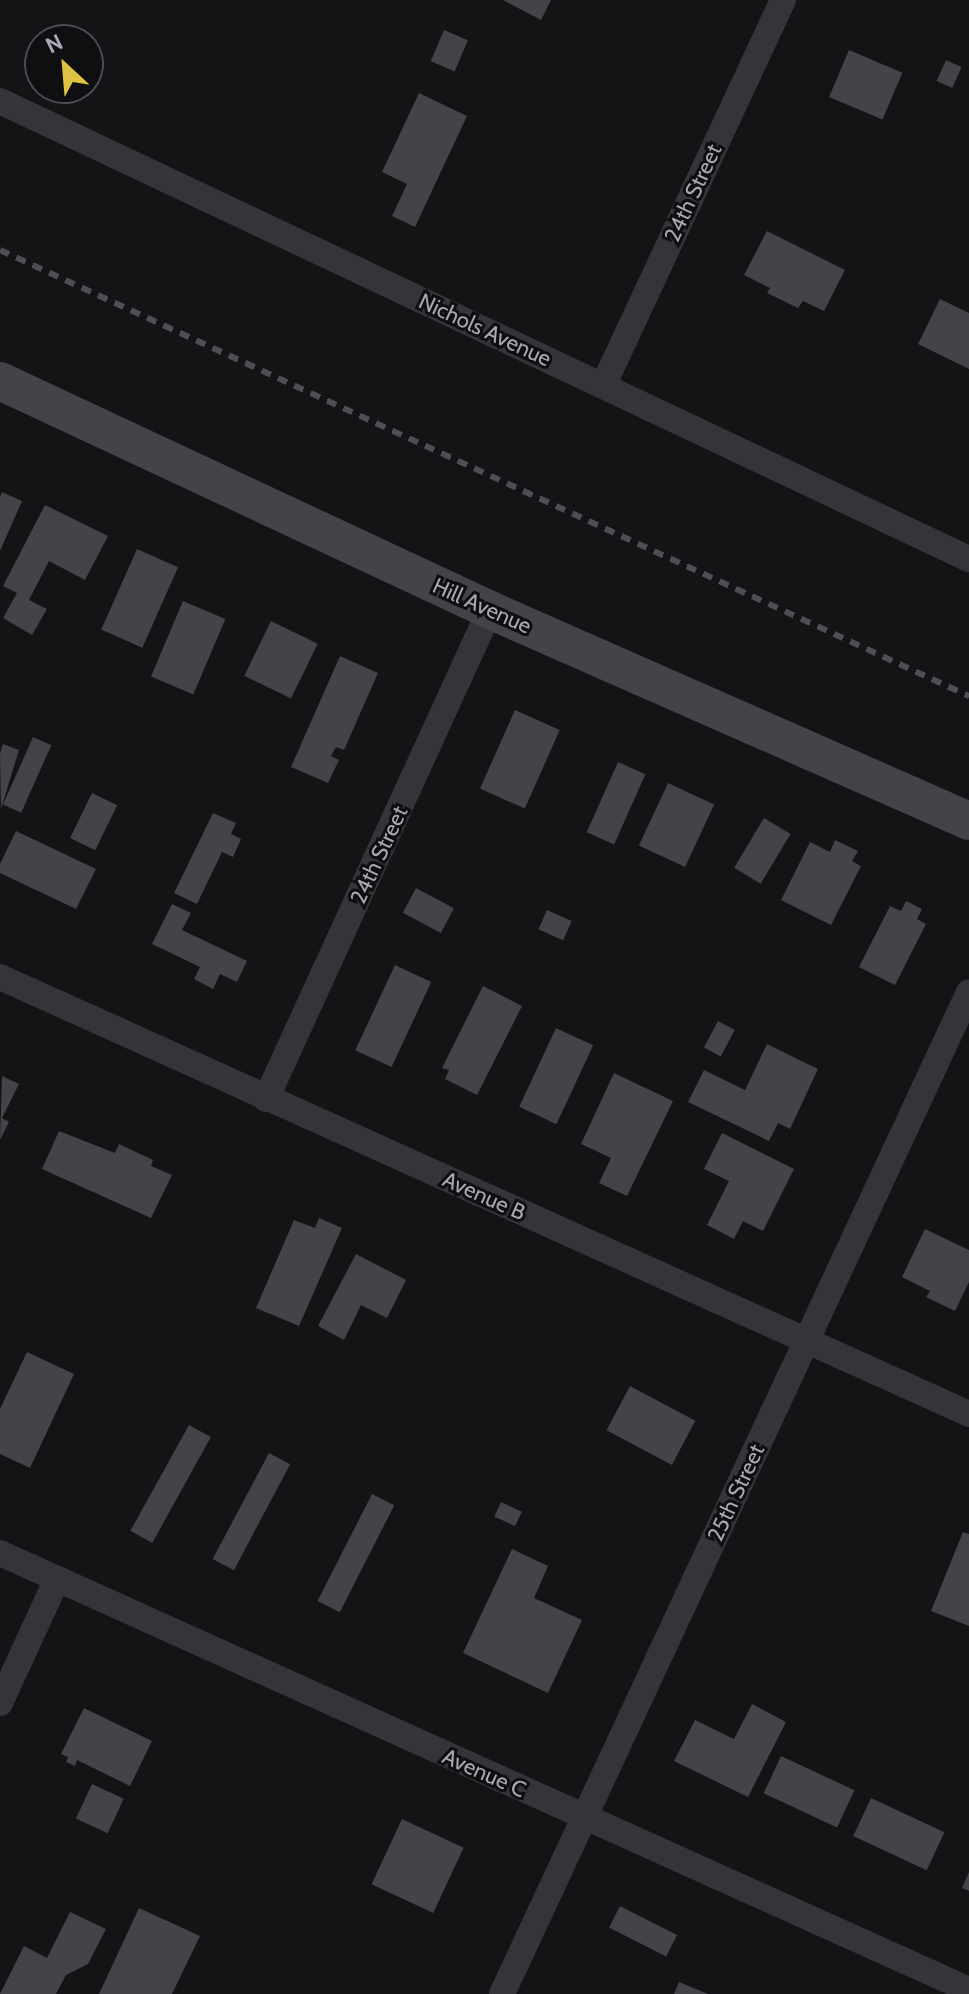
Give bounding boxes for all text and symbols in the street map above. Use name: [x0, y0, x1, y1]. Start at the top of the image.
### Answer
north arrow: [24, 24, 104, 104]
text: N: [41, 28, 67, 59]
street label: 24th Street: [659, 140, 727, 246]
street label: Nichols Avenue: [415, 288, 555, 372]
street label: Hill Avenue: [429, 573, 535, 639]
street label: 24th Street: [345, 802, 413, 908]
street label: Avenue B: [439, 1166, 529, 1226]
street label: 25th Street: [702, 1440, 770, 1546]
street label: Avenue C: [438, 1743, 530, 1803]

